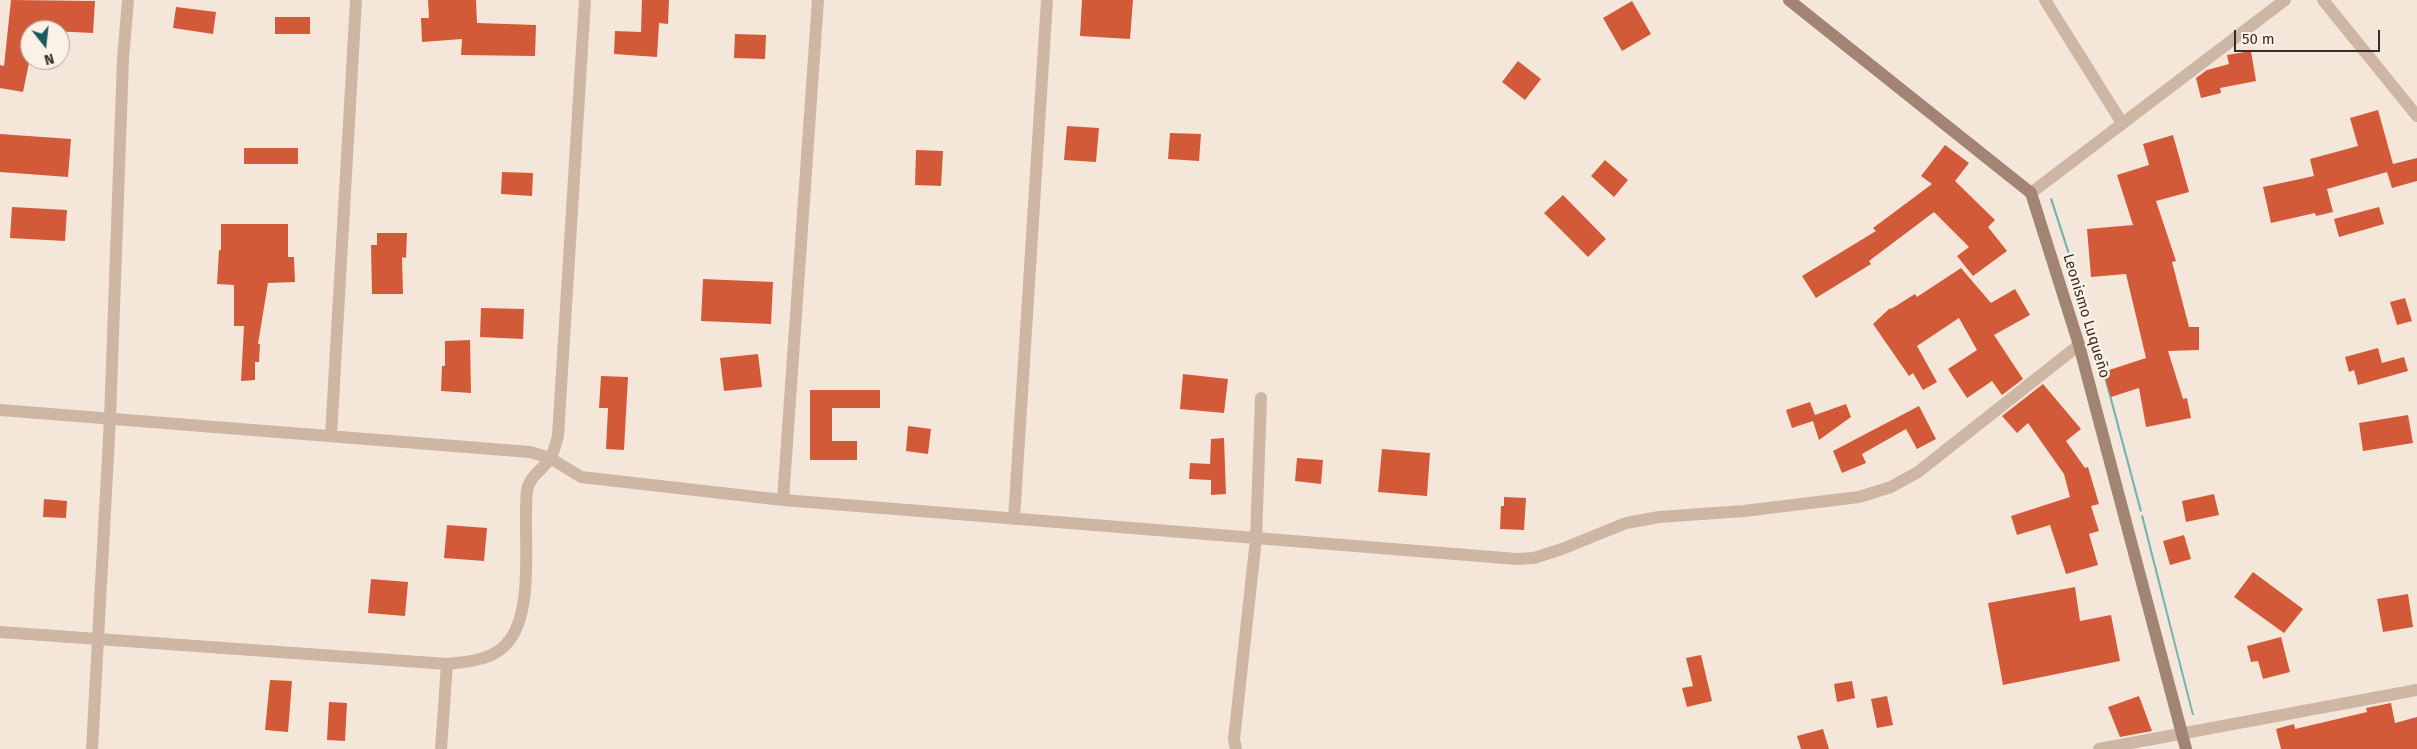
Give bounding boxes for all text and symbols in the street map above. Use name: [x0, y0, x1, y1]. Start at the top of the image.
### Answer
north arrow: [20, 20, 70, 70]
scale bar: [2237, 20, 2383, 52]
text: 50 m: [2242, 30, 2275, 48]
text: N: [42, 49, 56, 68]
street label: Leonismo Luqueño: [2059, 252, 2113, 380]

